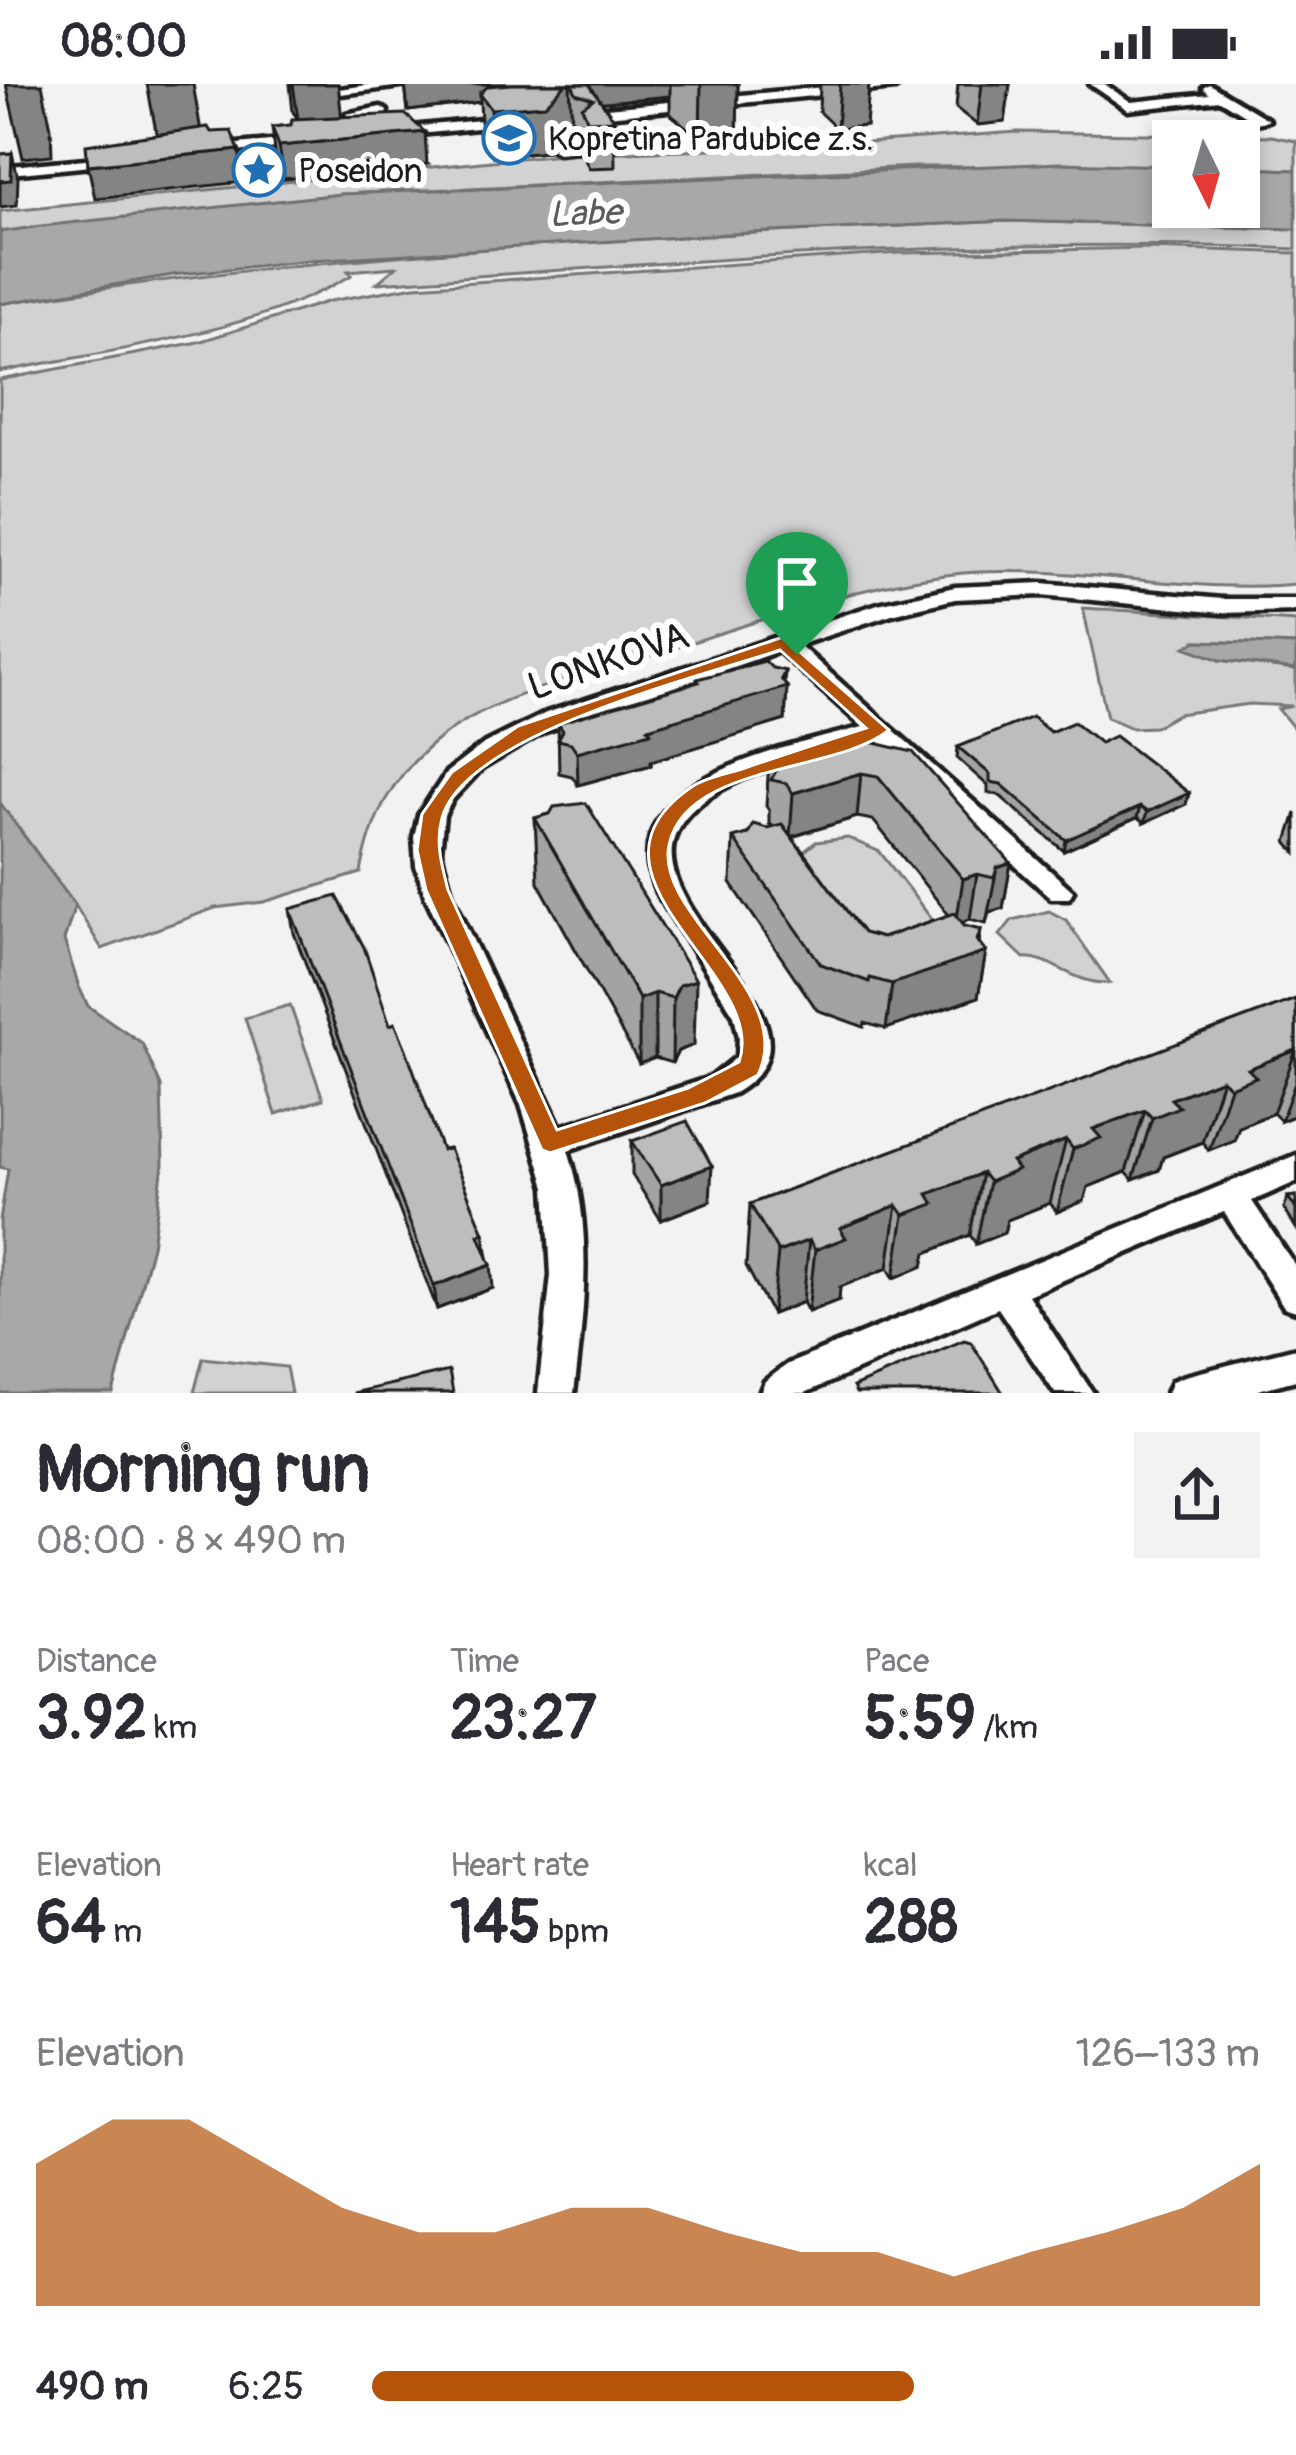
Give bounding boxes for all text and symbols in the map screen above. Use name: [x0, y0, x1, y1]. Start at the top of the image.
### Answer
text: 08:00: [60, 14, 187, 70]
school or university icon: Kopretina Pardubice z.s.: [481, 110, 537, 166]
place label: Kopretina Pardubice z.s.: [548, 119, 874, 160]
north arrow: [1152, 120, 1260, 228]
map controls: [1152, 120, 1260, 228]
place icon: Poseidon: [231, 142, 287, 198]
place label: Poseidon: [298, 151, 422, 192]
water label: Labe: [548, 190, 625, 237]
pin: [746, 532, 848, 655]
icon: arrive: [764, 550, 830, 616]
street label: LONKOVA: [522, 611, 695, 712]
text: Morning run: [36, 1429, 370, 1512]
button: share: [1134, 1432, 1260, 1558]
text: 08:00 · 8 × 490 m: [36, 1516, 346, 1565]
text: Distance: [36, 1641, 157, 1682]
text: Time: [450, 1641, 519, 1682]
text: Pace: [864, 1641, 929, 1682]
text: 3.92: [36, 1682, 147, 1757]
text: 23:27: [450, 1682, 597, 1757]
text: 5:59: [864, 1682, 976, 1757]
text: km: [147, 1707, 197, 1748]
text: /km: [976, 1707, 1038, 1748]
text: Elevation: [36, 1845, 162, 1886]
text: Heart rate: [450, 1845, 589, 1886]
text: kcal: [864, 1845, 918, 1886]
text: 64: [36, 1886, 106, 1961]
text: 145: [450, 1886, 541, 1961]
text: 288: [864, 1886, 958, 1961]
text: m: [106, 1911, 142, 1952]
text: bpm: [541, 1911, 609, 1952]
text: Elevation: [36, 2029, 185, 2078]
text: 126–133 m: [1075, 2029, 1260, 2078]
text: 490 m: [36, 2362, 148, 2411]
text: 6:25: [228, 2362, 304, 2411]

